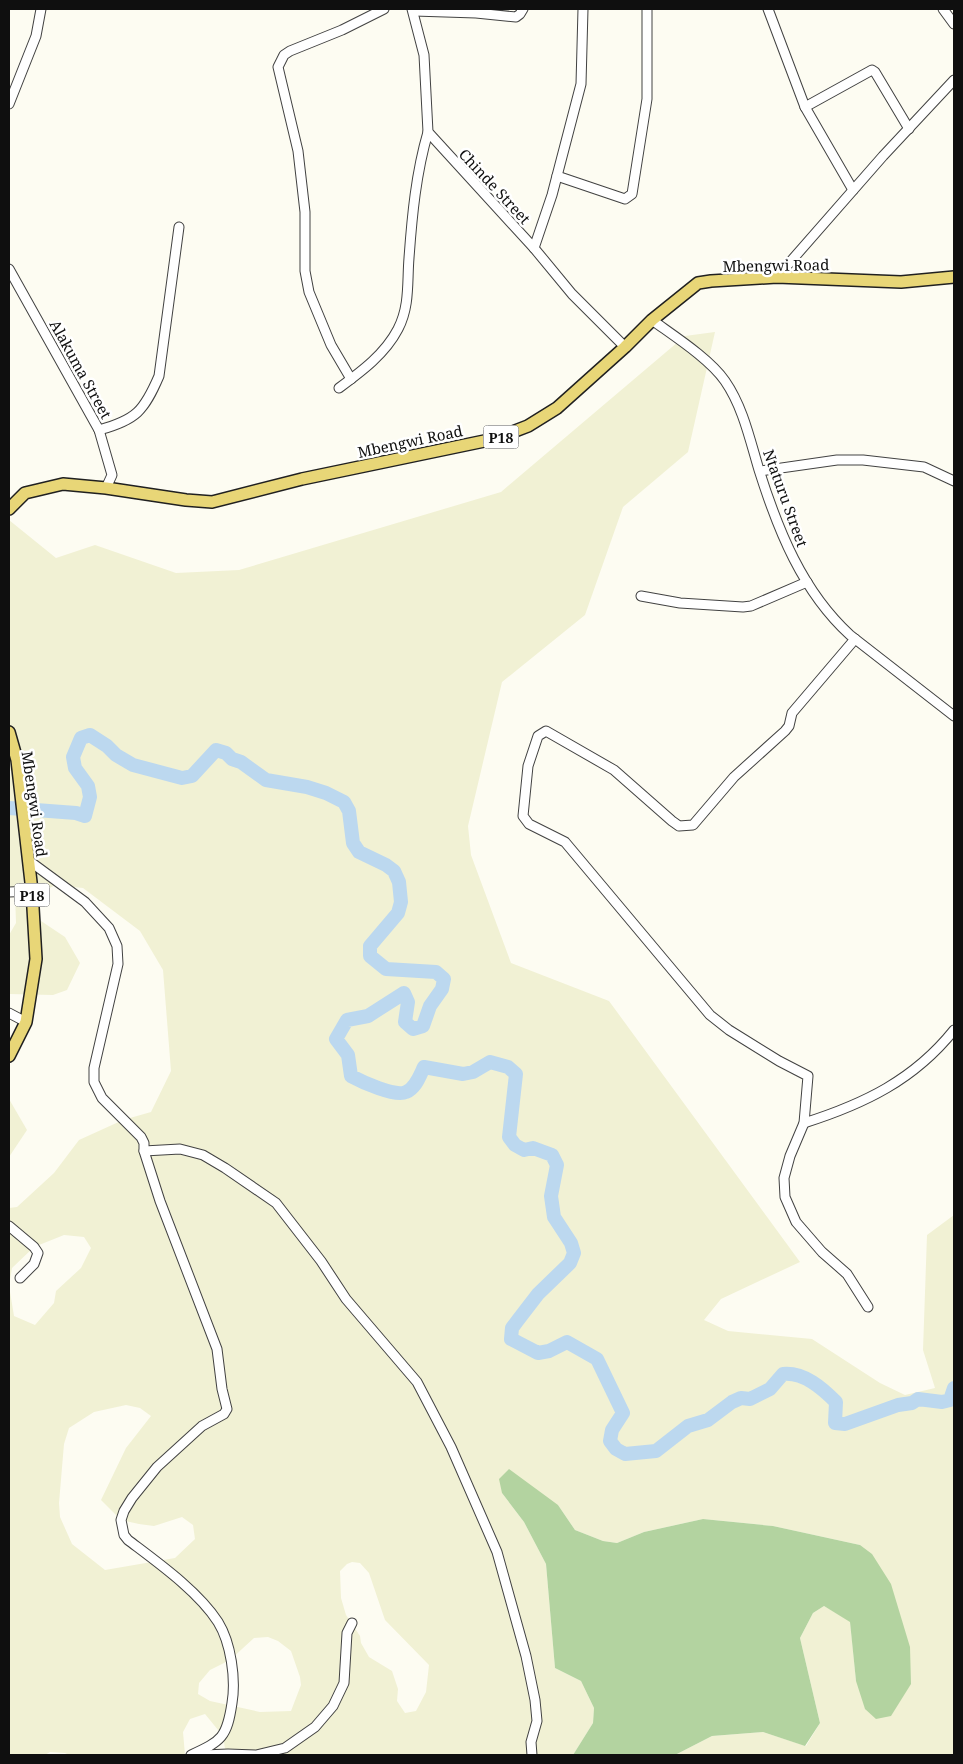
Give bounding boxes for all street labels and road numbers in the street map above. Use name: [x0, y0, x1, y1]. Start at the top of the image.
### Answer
street label: Chinde Street: [455, 144, 535, 228]
street label: Mbengwi Road: [722, 254, 830, 276]
street label: Alakuma Street: [46, 316, 116, 422]
street label: Mbengwi Road: [356, 420, 464, 462]
road number: P18: [484, 426, 518, 448]
street label: Ntaturu Street: [759, 447, 813, 549]
street label: Mbengwi Road: [18, 750, 52, 858]
road number: P18: [15, 884, 50, 906]

